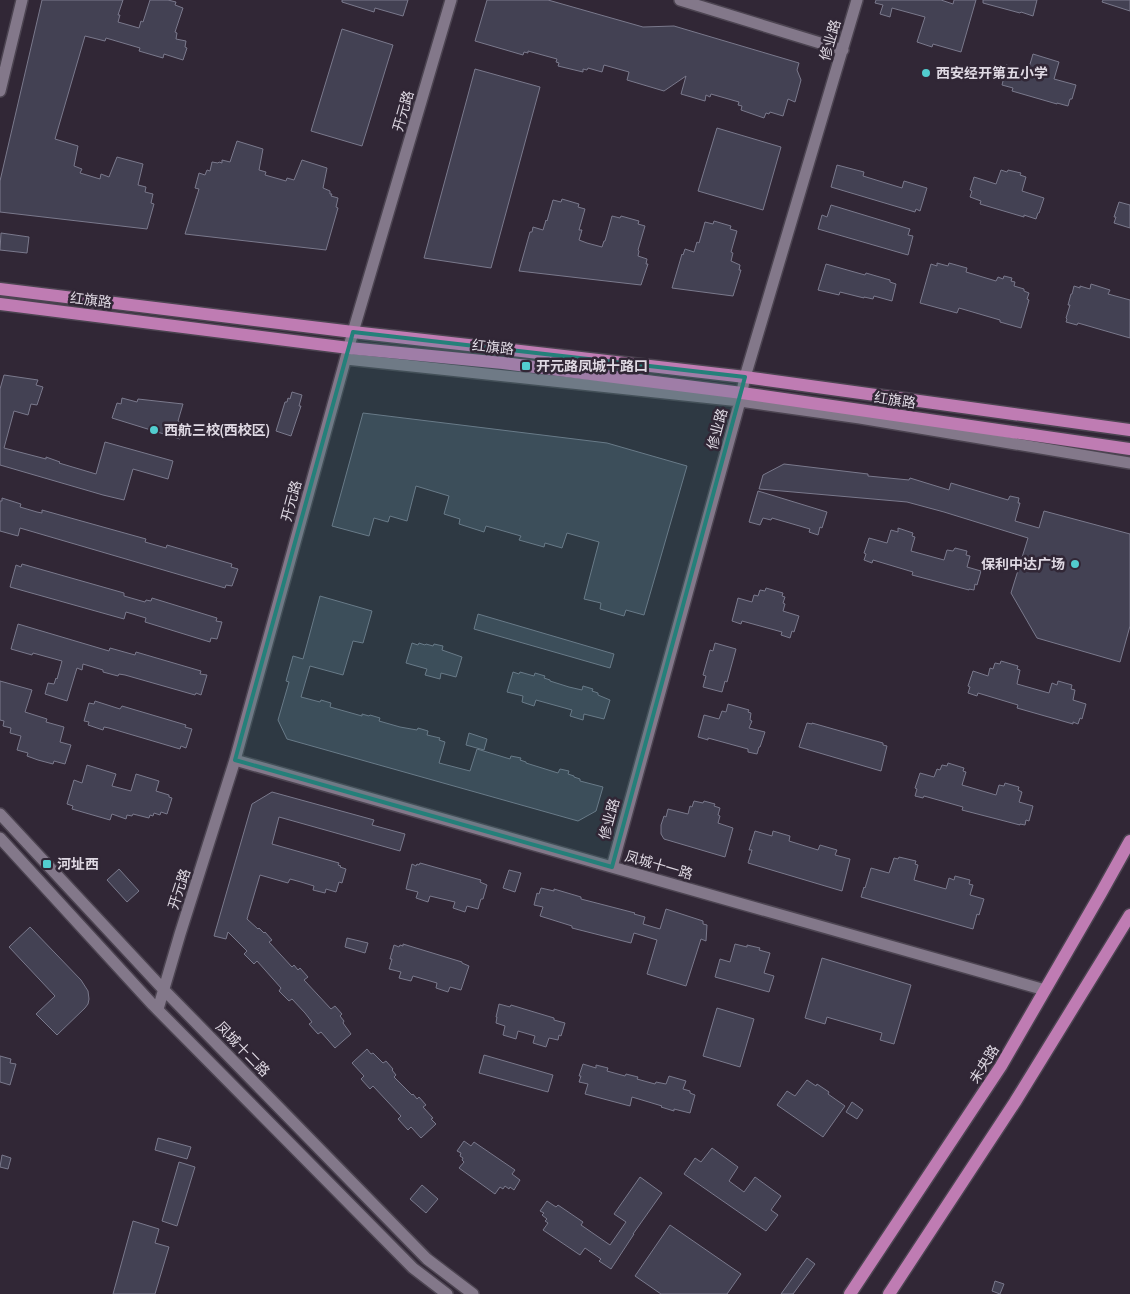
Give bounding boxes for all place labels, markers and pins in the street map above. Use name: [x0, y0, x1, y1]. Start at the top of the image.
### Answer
place label: 西安经开第五小学: [936, 64, 1048, 82]
marker: 西安经开第五小学: [920, 67, 932, 79]
place label: 开元路凤城十路口: [536, 357, 648, 375]
marker: 开元路凤城十路口: [520, 360, 532, 372]
place label: 西航三校(西校区): [164, 421, 270, 439]
marker: 西航三校(西校区): [148, 424, 160, 436]
place label: 保利中达广场: [981, 555, 1065, 573]
marker: 保利中达广场: [1069, 558, 1081, 570]
place label: 河址西: [57, 855, 99, 873]
marker: 河址西: [41, 858, 53, 870]

